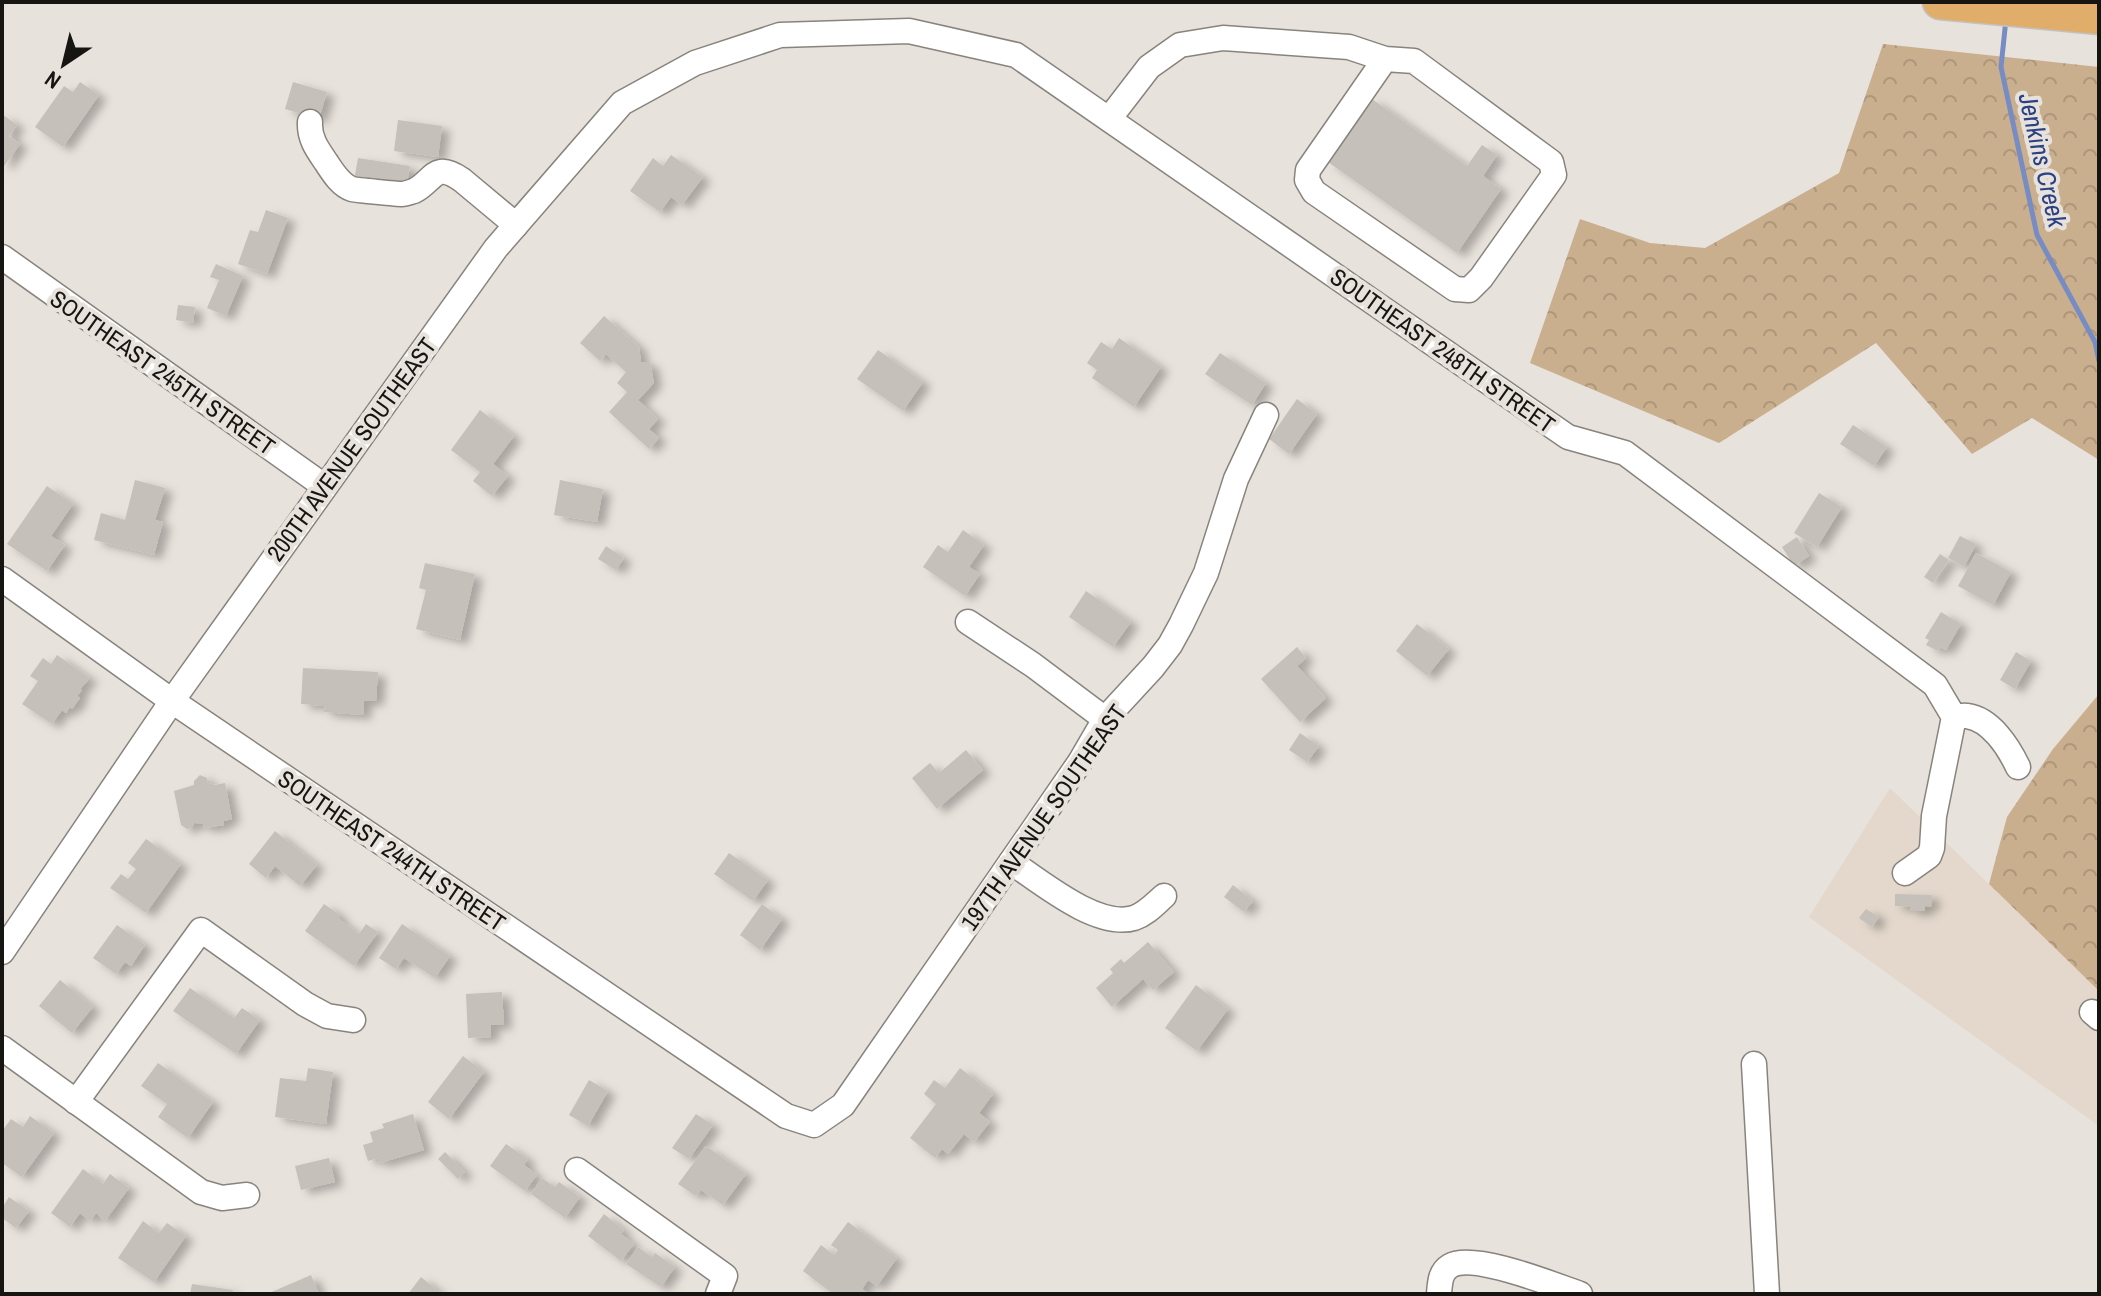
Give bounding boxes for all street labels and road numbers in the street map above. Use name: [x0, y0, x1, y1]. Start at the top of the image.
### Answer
street label: SOUTHEAST 248TH STREET: [1324, 260, 1562, 440]
street label: SOUTHEAST 245TH STREET: [44, 282, 282, 462]
street label: 200TH AVENUE SOUTHEAST: [259, 331, 443, 567]
street label: 197TH AVENUE SOUTHEAST: [953, 698, 1133, 936]
street label: SOUTHEAST 244TH STREET: [272, 762, 512, 938]

